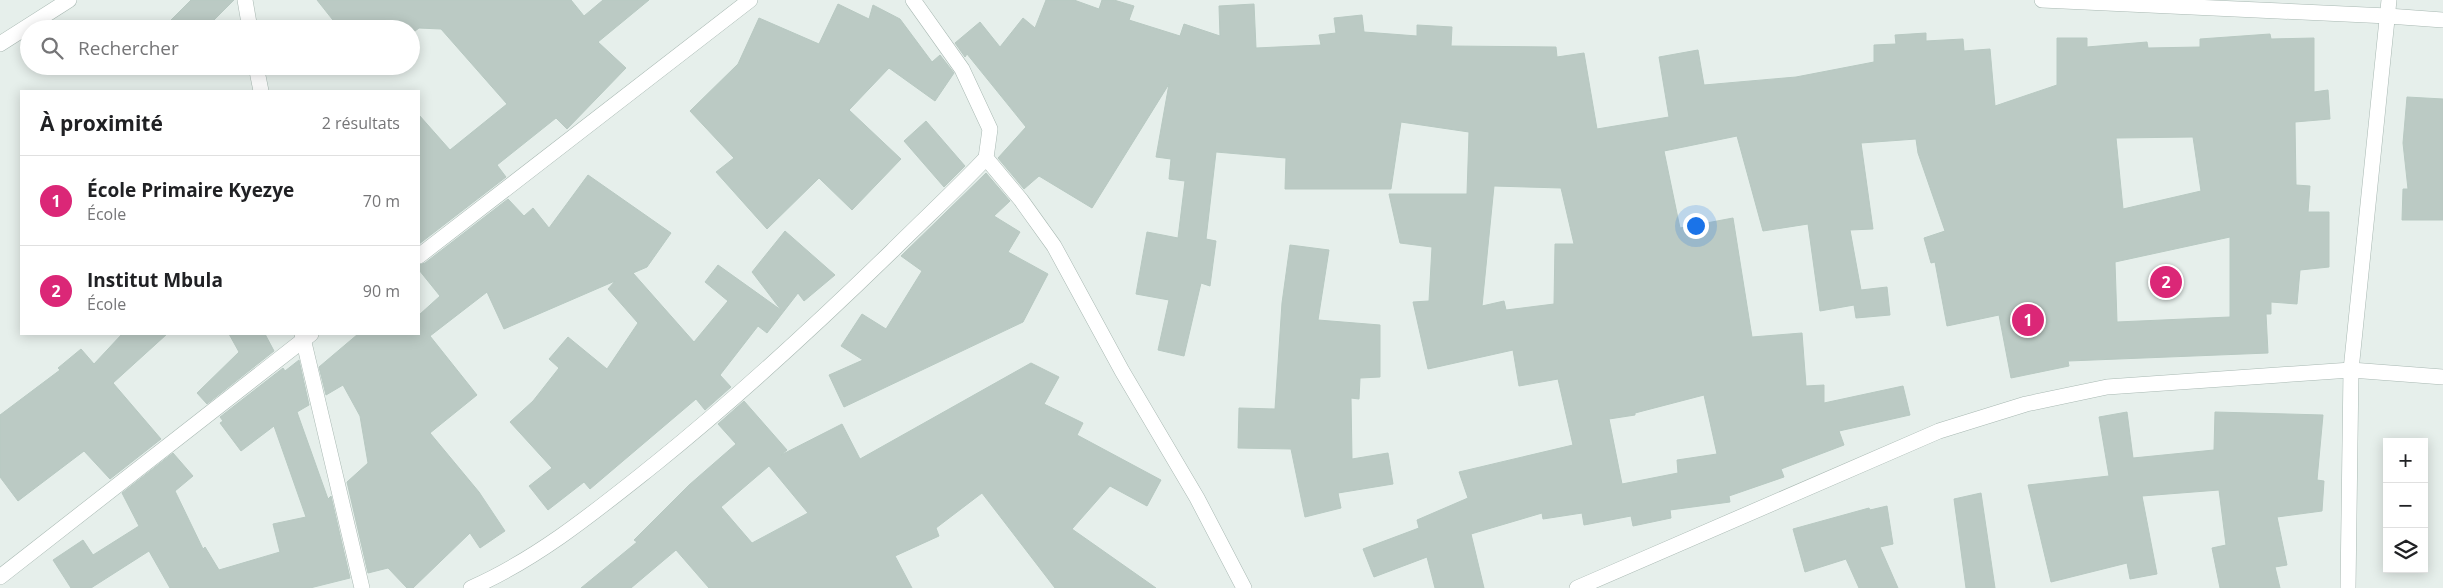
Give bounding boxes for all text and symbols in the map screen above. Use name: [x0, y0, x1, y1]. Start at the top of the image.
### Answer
search box: [20, 20, 420, 75]
icon: search: [38, 34, 66, 62]
text: Rechercher: [78, 35, 179, 61]
text: À proximité: [40, 109, 163, 137]
text: 2 résultats: [322, 112, 400, 134]
text: École Primaire Kyezye: [87, 177, 294, 203]
text: 1: [51, 190, 61, 212]
text: 70 m: [363, 190, 400, 212]
text: École: [87, 203, 126, 225]
your location: [1683, 213, 1709, 239]
pin: 2: [2150, 263, 2182, 301]
text: Institut Mbula: [87, 267, 223, 293]
text: 2: [51, 280, 61, 302]
text: 90 m: [363, 280, 400, 302]
text: École: [87, 293, 126, 315]
pin: 1: [2012, 301, 2044, 339]
map controls: [2383, 438, 2428, 573]
button: +: [2383, 438, 2428, 483]
button: −: [2383, 483, 2428, 528]
button: layers: [2383, 528, 2428, 573]

